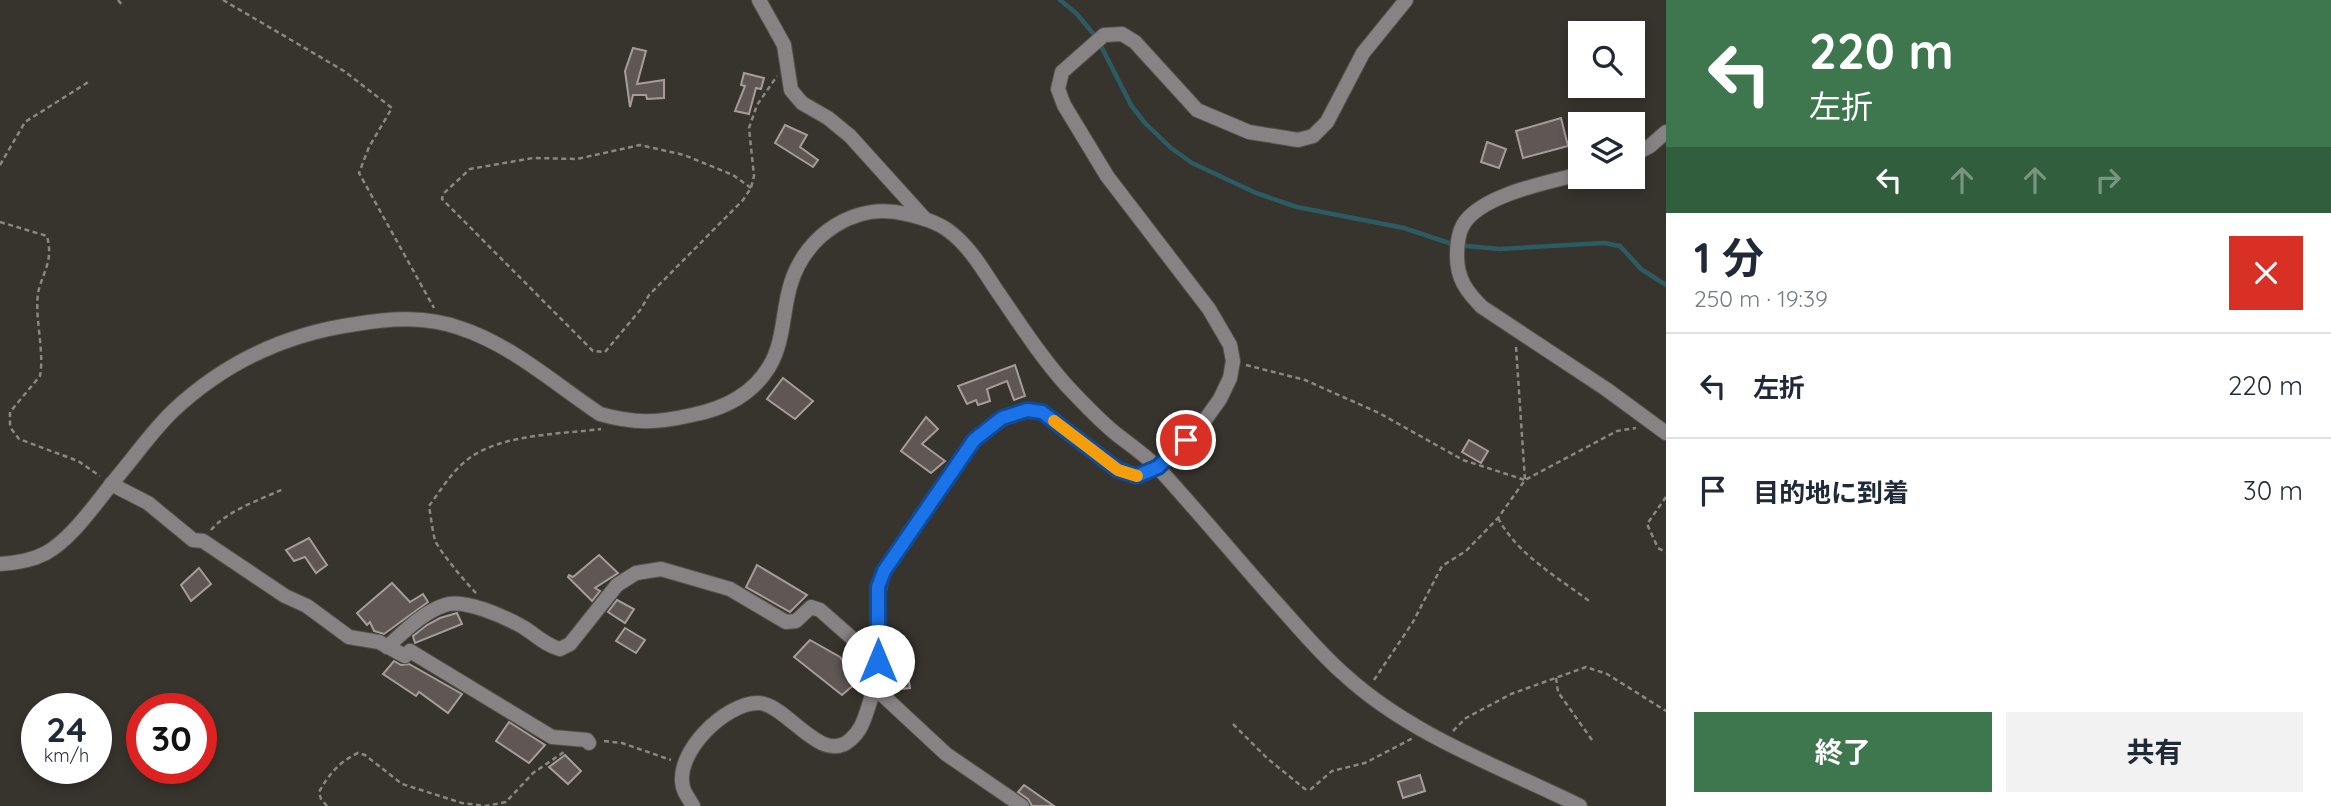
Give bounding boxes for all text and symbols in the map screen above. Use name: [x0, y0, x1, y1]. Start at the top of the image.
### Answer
text: 220 m: [1809, 20, 1954, 81]
map controls: [1568, 21, 1645, 189]
button: search: [1568, 21, 1645, 98]
icon: left: [1694, 28, 1785, 119]
text: 左折: [1809, 86, 1873, 126]
button: layers: [1568, 112, 1645, 189]
icon: left: [1870, 161, 1908, 199]
icon: ahead: [1943, 161, 1981, 199]
icon: ahead: [2016, 161, 2054, 199]
icon: right: [2089, 161, 2127, 199]
text: 1 分: [1694, 231, 1764, 284]
button: close: [2229, 236, 2303, 310]
text: 250 m · 19:39: [1694, 284, 1828, 313]
icon: left: [1694, 367, 1732, 405]
text: 220 m: [2228, 369, 2303, 402]
text: 左折: [1753, 371, 1805, 404]
pin: [1156, 410, 1216, 470]
icon: arrive: [1167, 421, 1205, 459]
icon: arrive: [1694, 472, 1732, 510]
text: 30 m: [2243, 474, 2303, 507]
text: 目的地に到着: [1753, 476, 1909, 509]
position arrow: [841, 624, 915, 698]
speed limit sign: 30: [126, 693, 217, 784]
text: 24: [46, 707, 87, 751]
button: 終了: [1694, 712, 1992, 792]
button: 共有: [2006, 712, 2303, 792]
text: km/h: [44, 744, 89, 767]

